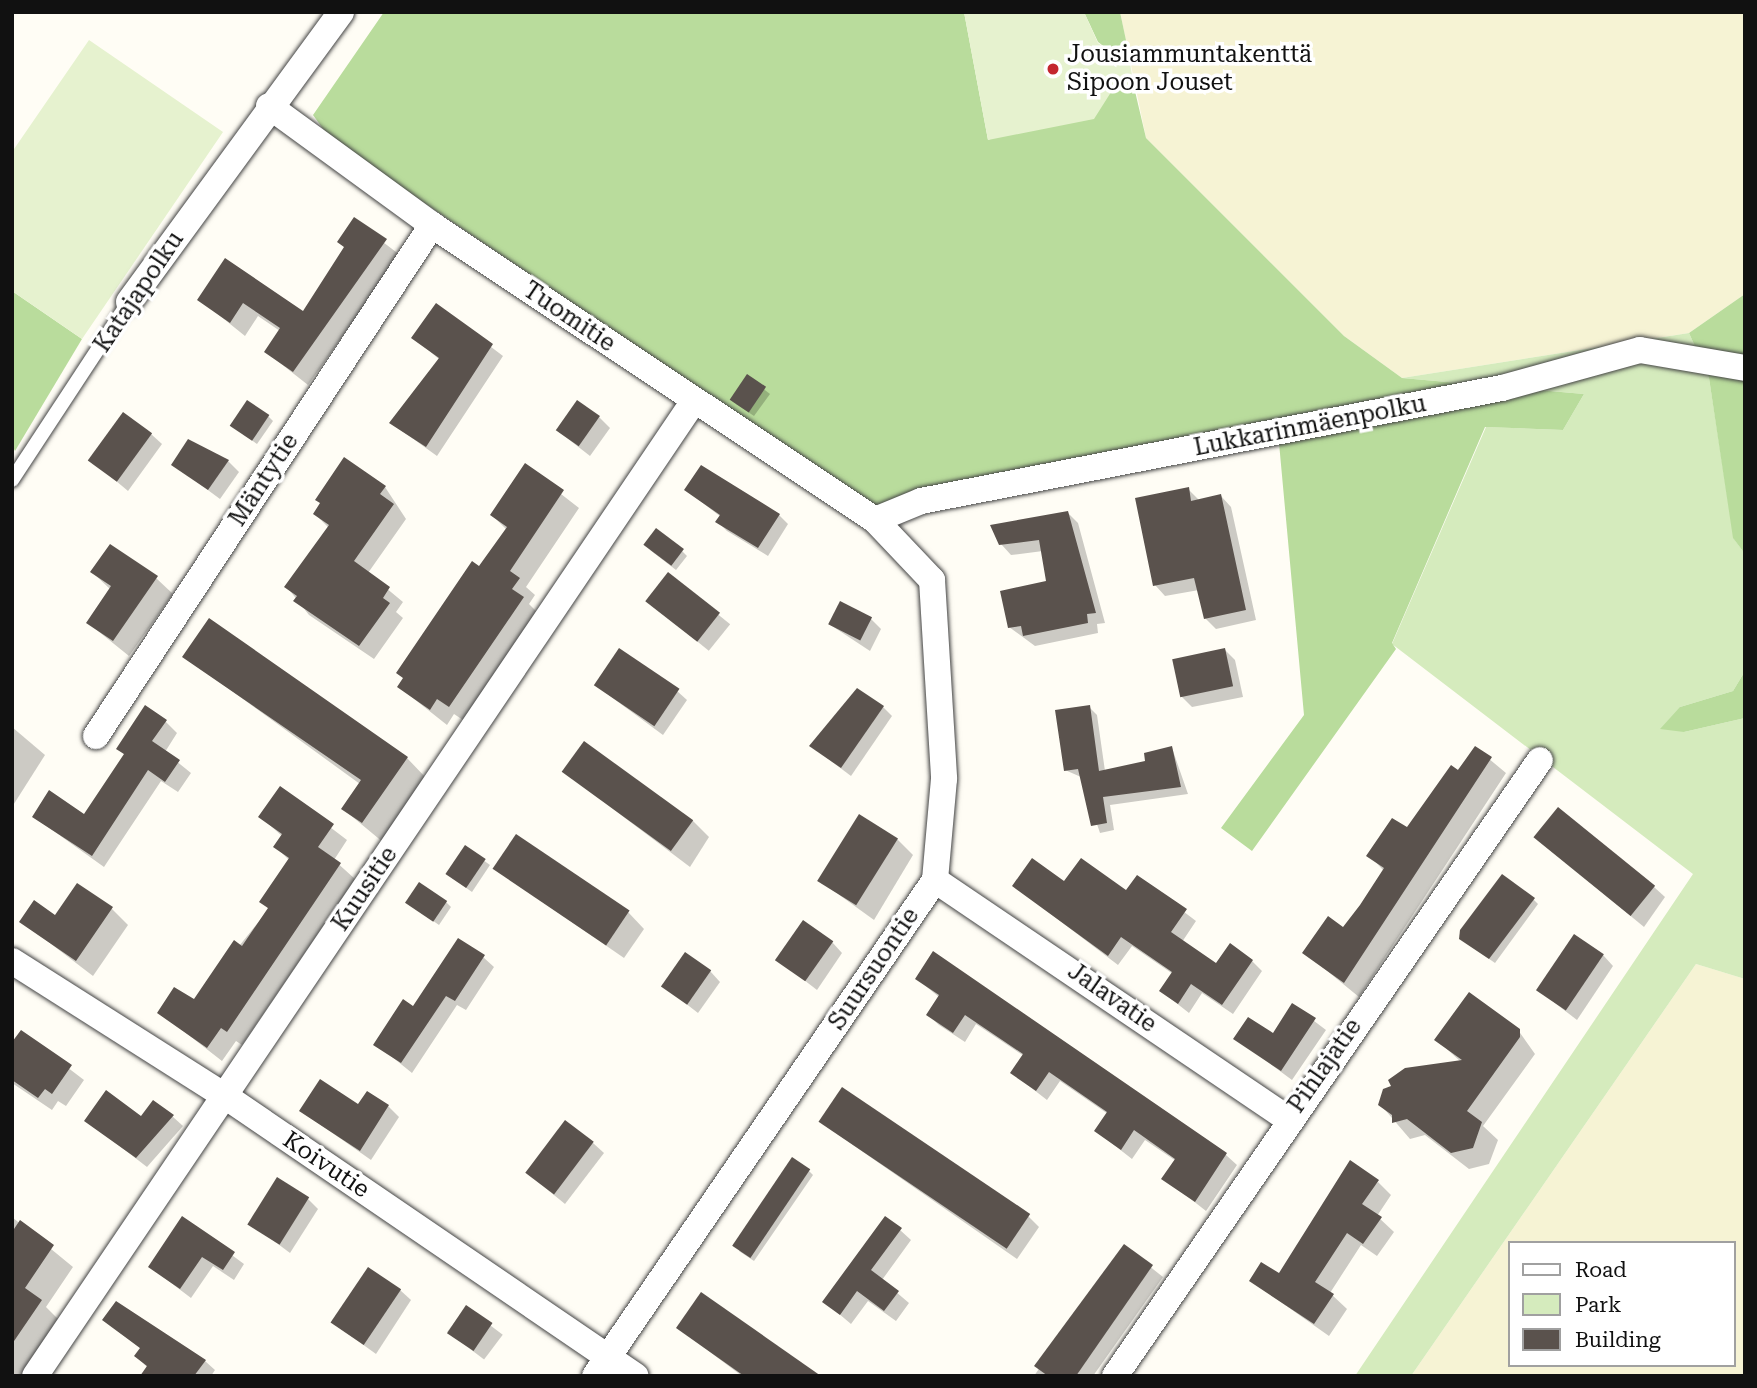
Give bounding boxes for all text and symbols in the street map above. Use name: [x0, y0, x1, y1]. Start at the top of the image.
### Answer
place label: Jousiammuntakenttä Sipoon Jouset: [1067, 41, 1312, 97]
marker: Jousiammuntakenttä Sipoon Jouset: [1045, 61, 1061, 77]
street label: Katajapolku: [88, 226, 190, 358]
street label: Tuomitie: [517, 276, 621, 358]
street label: Lukkarinmäenpolku: [1191, 389, 1429, 463]
street label: Mäntytie: [223, 428, 305, 532]
street label: Kuusitie: [326, 841, 404, 937]
street label: Suursuontie: [823, 902, 925, 1036]
street label: Jalavatie: [1062, 957, 1162, 1039]
street label: Pihlajatie: [1282, 1013, 1368, 1119]
street label: Koivutie: [277, 1126, 375, 1204]
legend: [1508, 1241, 1736, 1367]
text: Road: [1575, 1258, 1627, 1282]
text: Park: [1575, 1293, 1621, 1317]
text: Building: [1575, 1328, 1661, 1352]

